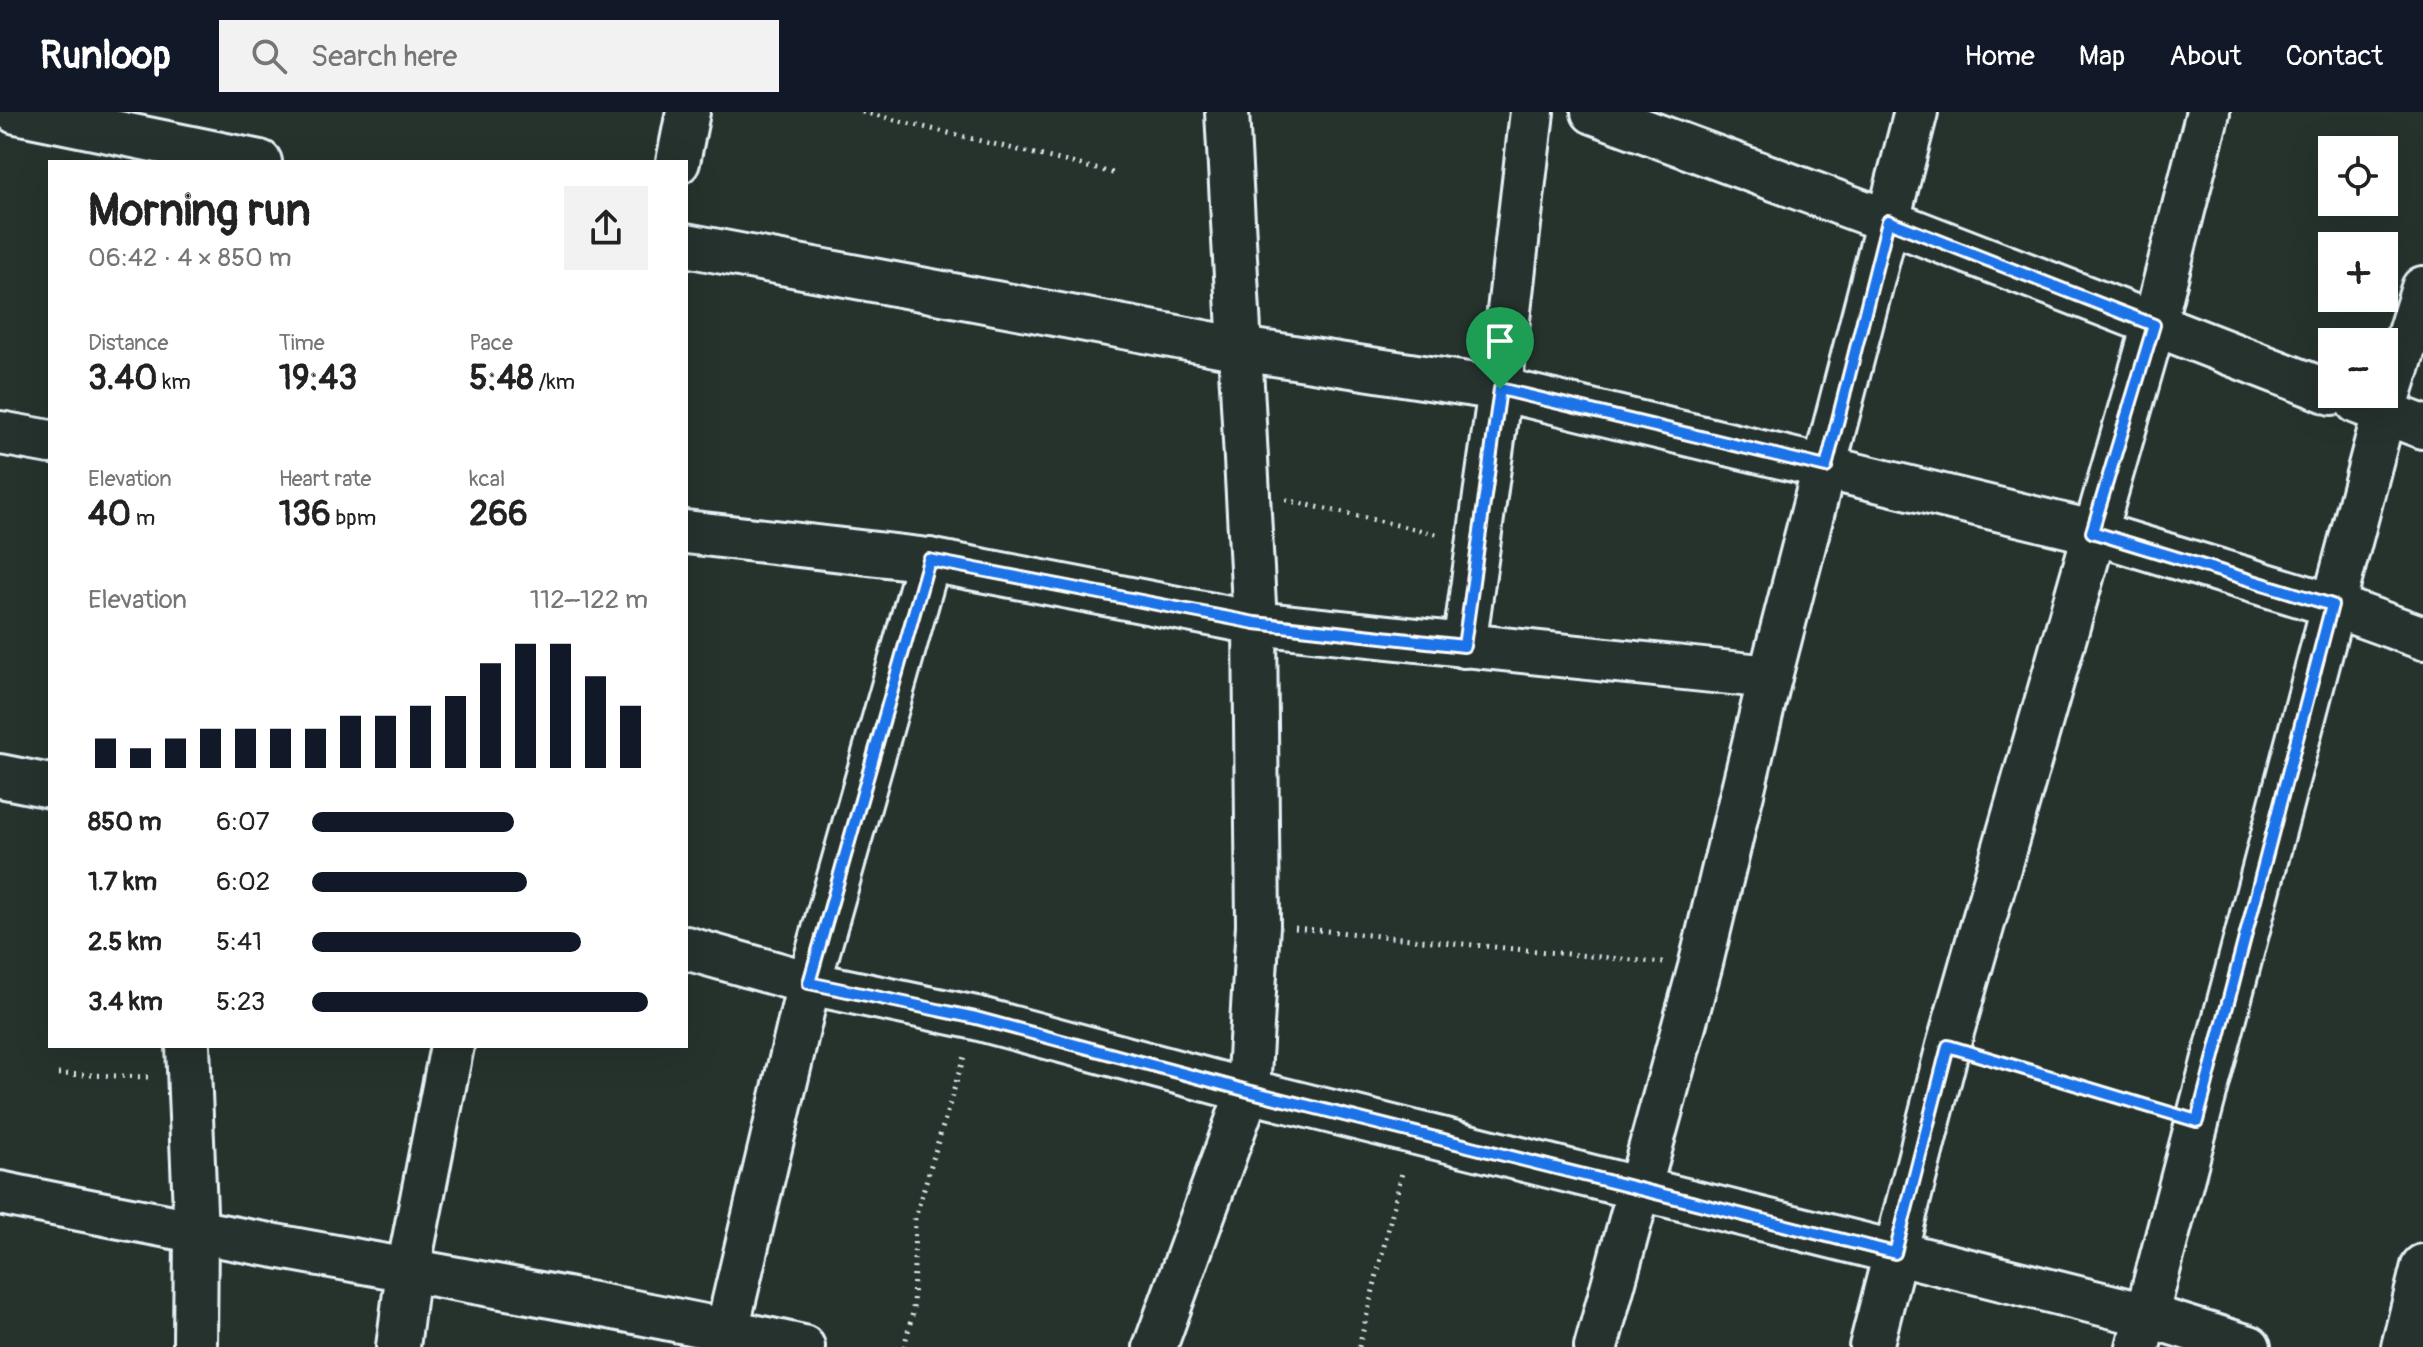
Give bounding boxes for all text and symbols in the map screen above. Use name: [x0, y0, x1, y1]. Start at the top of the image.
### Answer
search box: [219, 20, 779, 92]
text: Runloop: [40, 32, 171, 80]
icon: search: [247, 34, 291, 78]
text: Search here: [311, 38, 457, 75]
text: Home: [1964, 39, 2035, 74]
text: Map: [2079, 39, 2125, 74]
text: About: [2169, 39, 2242, 74]
text: Contact: [2286, 39, 2383, 74]
map controls: [2318, 136, 2398, 408]
button: locate: [2318, 136, 2398, 216]
text: Morning run: [88, 184, 311, 239]
button: share: [564, 186, 648, 270]
button: +: [2318, 232, 2398, 312]
text: 06:42 · 4 × 850 m: [88, 242, 291, 274]
pin: [1466, 307, 1534, 389]
icon: arrive: [1478, 319, 1522, 363]
button: −: [2318, 328, 2398, 408]
text: Distance: [88, 329, 168, 357]
text: Time: [279, 329, 325, 357]
text: Pace: [469, 329, 513, 357]
text: 3.40: [88, 357, 157, 400]
text: 19:43: [279, 357, 357, 400]
text: 5:48: [469, 357, 534, 400]
text: km: [157, 368, 191, 396]
text: /km: [534, 368, 575, 396]
text: Elevation: [88, 465, 172, 493]
text: Heart rate: [279, 465, 371, 493]
text: kcal: [469, 465, 505, 493]
text: 40: [88, 493, 131, 536]
text: 136: [279, 493, 331, 536]
text: 266: [469, 493, 528, 536]
text: m: [131, 504, 155, 532]
text: bpm: [331, 504, 376, 532]
text: Elevation: [88, 584, 187, 616]
text: 112–122 m: [530, 584, 648, 616]
text: 850 m: [88, 806, 162, 838]
text: 6:07: [216, 806, 270, 838]
text: 1.7 km: [88, 866, 157, 898]
text: 6:02: [216, 866, 270, 898]
text: 2.5 km: [88, 926, 162, 958]
text: 5:41: [216, 926, 262, 958]
text: 3.4 km: [88, 986, 163, 1018]
text: 5:23: [216, 986, 265, 1018]

